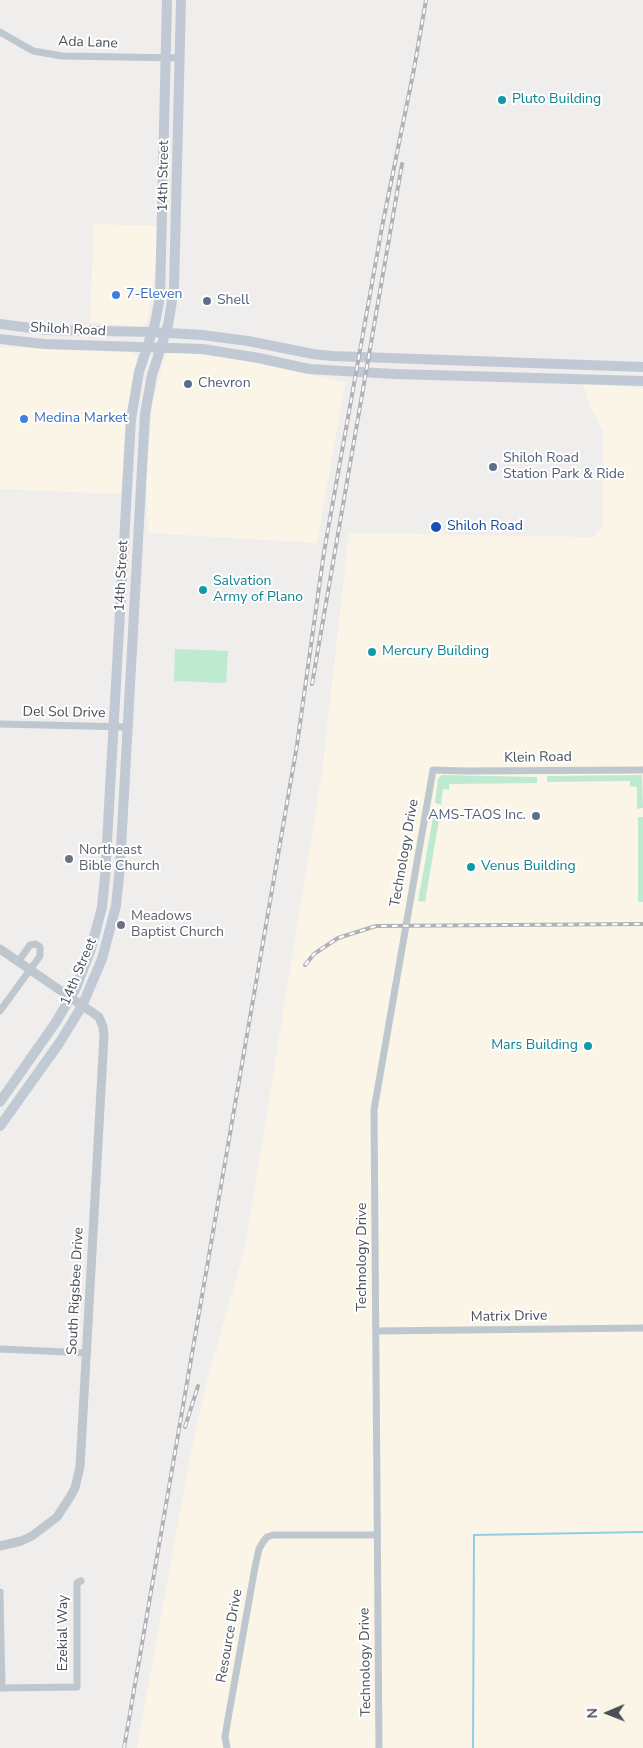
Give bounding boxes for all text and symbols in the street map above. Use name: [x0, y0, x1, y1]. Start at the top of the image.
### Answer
street label: Ada Lane: [58, 34, 118, 52]
place label: Pluto Building: [512, 92, 601, 108]
marker: Pluto Building: [496, 94, 508, 106]
street label: 14th Street: [155, 140, 173, 212]
place label: 7-Eleven: [126, 287, 182, 303]
marker: 7-Eleven: [110, 289, 122, 301]
place label: Shell: [217, 293, 249, 309]
marker: Shell: [201, 295, 213, 307]
street label: Shiloh Road: [30, 320, 106, 340]
place label: Chevron: [198, 376, 251, 392]
marker: Chevron: [182, 378, 194, 390]
place label: Medina Market: [34, 411, 127, 427]
marker: Medina Market: [18, 413, 30, 425]
place label: Shiloh Road Station Park & Ride: [503, 451, 624, 484]
marker: Shiloh Road Station Park & Ride: [487, 461, 499, 473]
place label: Shiloh Road: [447, 519, 523, 535]
marker: Shiloh Road: [429, 520, 443, 534]
street label: 14th Street: [112, 540, 132, 612]
place label: Salvation Army of Plano: [213, 574, 303, 606]
marker: Salvation Army of Plano: [197, 584, 209, 596]
place label: Mercury Building: [382, 644, 489, 660]
marker: Mercury Building: [366, 646, 378, 658]
street label: Del Sol Drive: [22, 704, 106, 722]
street label: Klein Road: [504, 749, 572, 767]
street label: Technology Drive: [387, 798, 423, 908]
place label: AMS-TAOS Inc.: [428, 808, 526, 824]
marker: AMS-TAOS Inc.: [530, 810, 542, 822]
place label: Northeast Bible Church: [79, 843, 160, 876]
marker: Northeast Bible Church: [63, 853, 75, 865]
place label: Venus Building: [481, 859, 576, 875]
marker: Venus Building: [465, 861, 477, 873]
place label: Meadows Baptist Church: [131, 909, 224, 942]
marker: Meadows Baptist Church: [115, 919, 127, 931]
street label: 14th Street: [57, 936, 101, 1008]
place label: Mars Building: [491, 1038, 578, 1054]
marker: Mars Building: [582, 1040, 594, 1052]
street label: Technology Drive: [355, 1202, 371, 1312]
street label: South Rigsbee Drive: [64, 1227, 88, 1355]
street label: Matrix Drive: [471, 1308, 547, 1326]
street label: Resource Drive: [214, 1588, 246, 1684]
street label: Ezekial Way: [56, 1595, 72, 1671]
street label: Technology Drive: [357, 1607, 375, 1717]
north arrow: [583, 1688, 633, 1738]
text: N: [583, 1708, 602, 1719]

